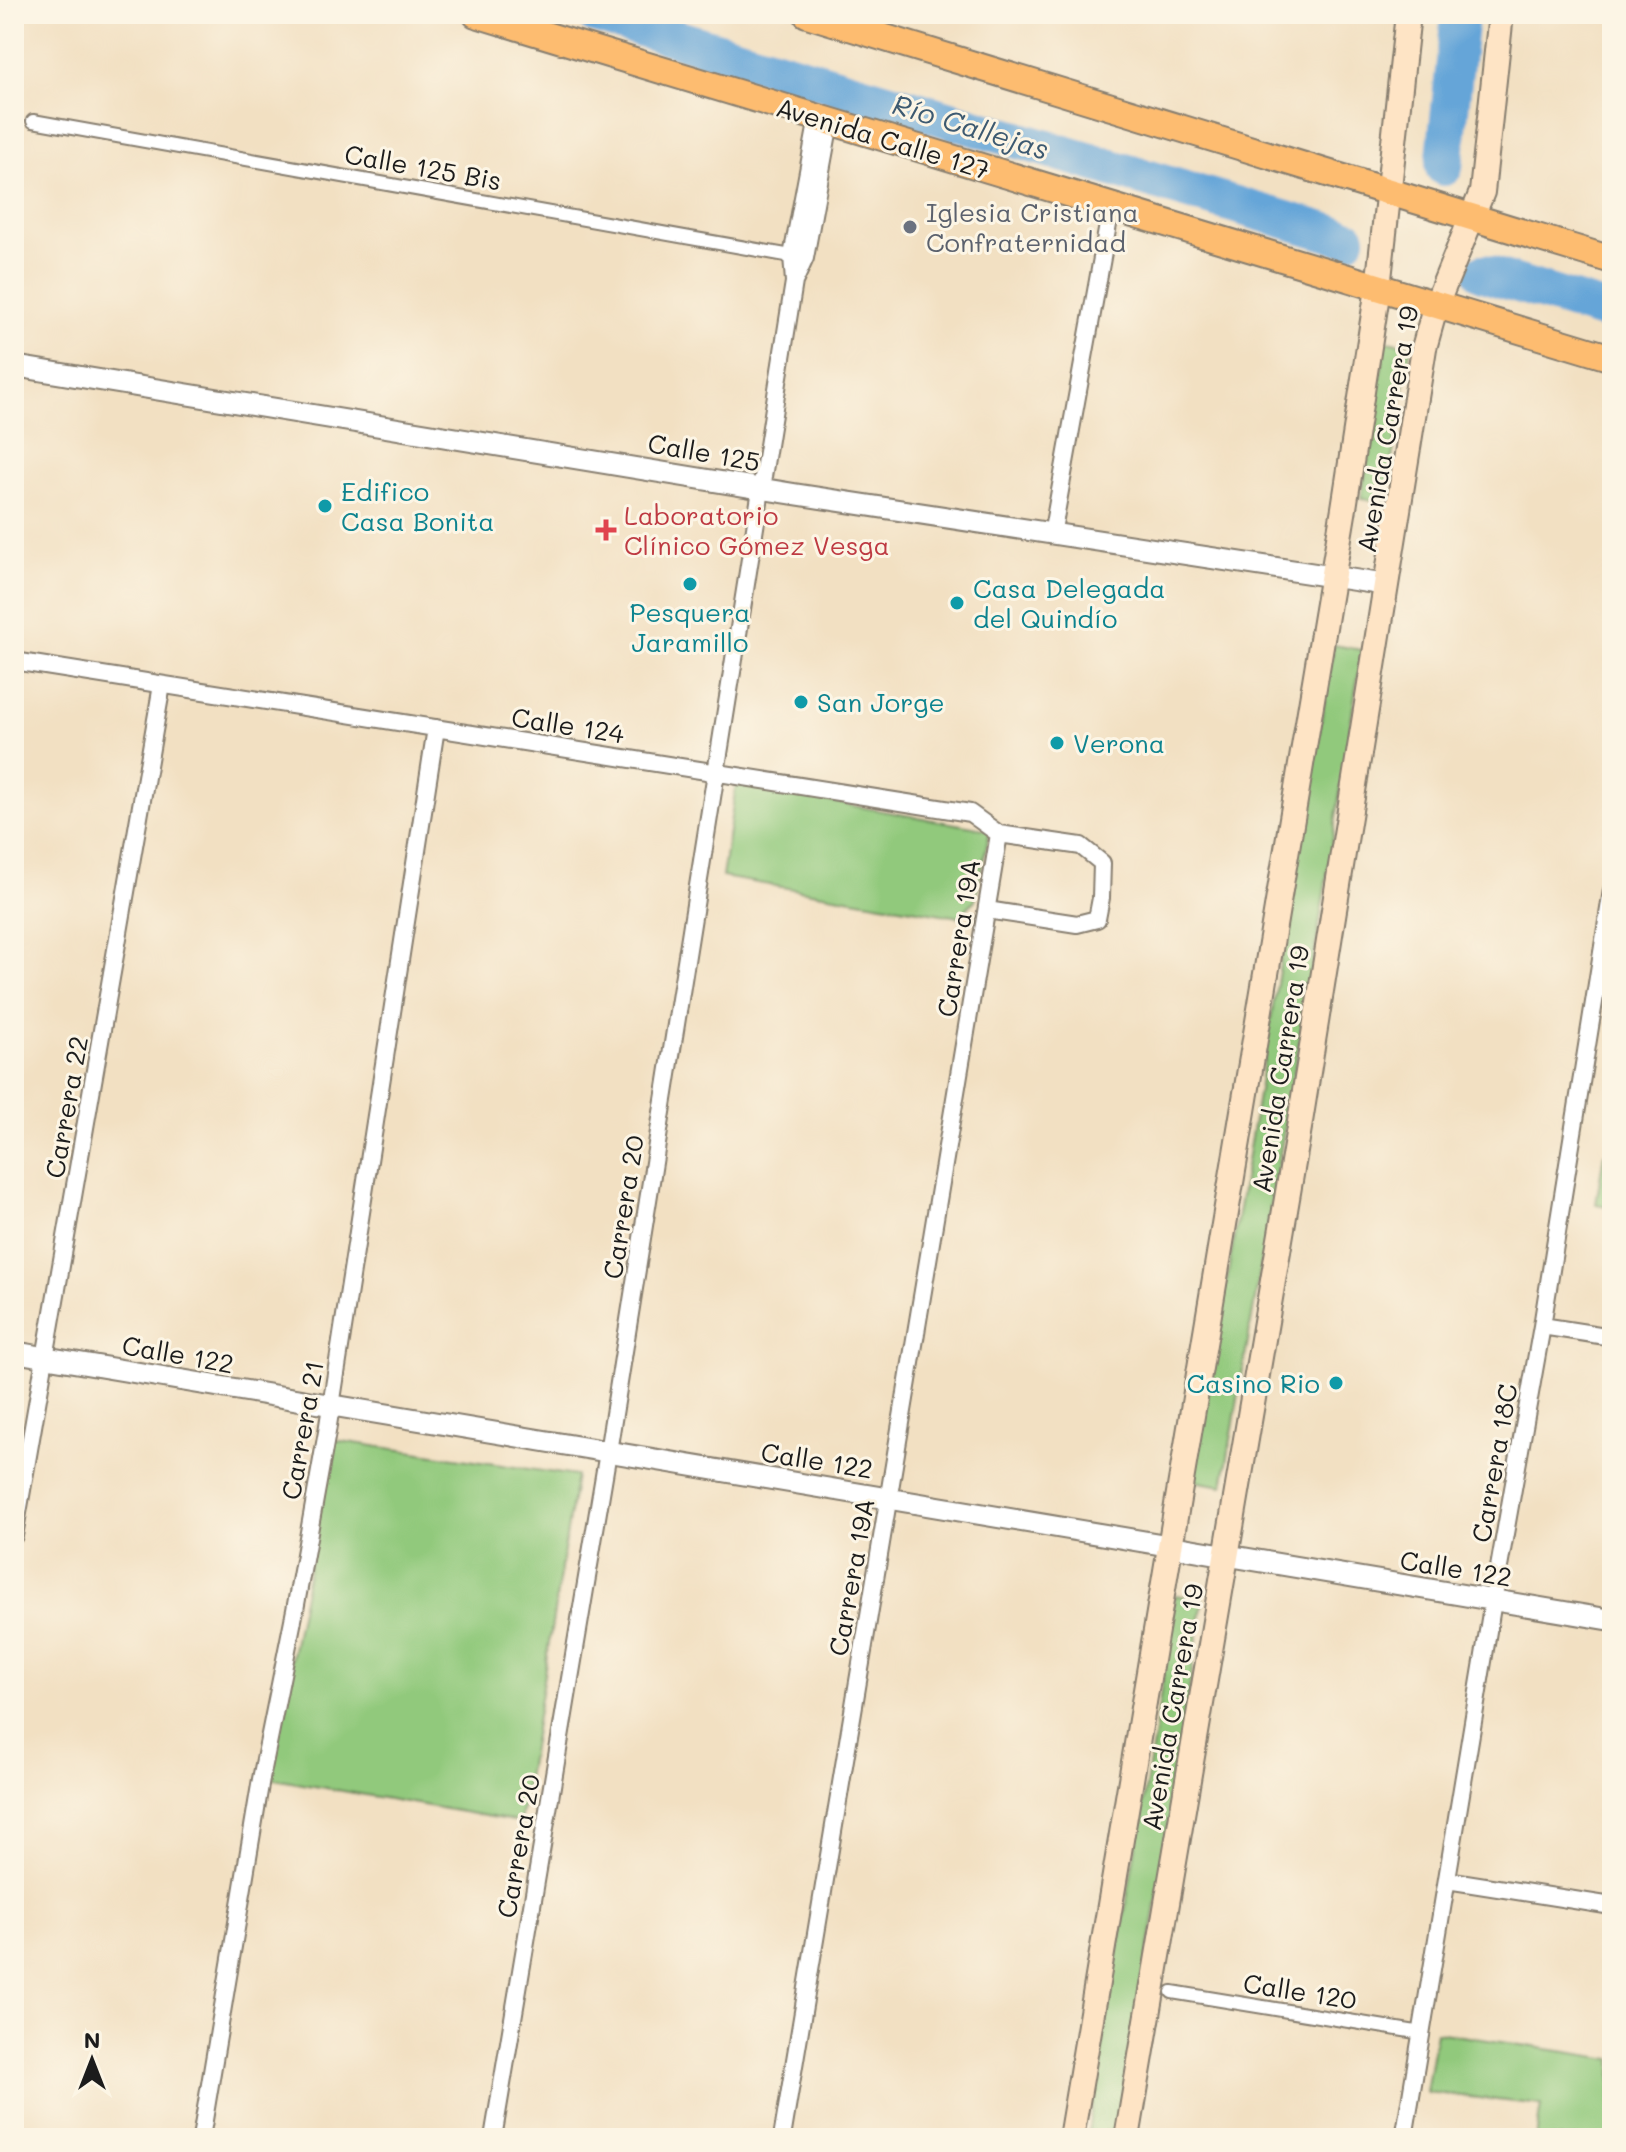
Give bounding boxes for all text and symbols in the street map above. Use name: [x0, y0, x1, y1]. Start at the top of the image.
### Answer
water label: Río Callejas: [888, 85, 1054, 167]
street label: Avenida Calle 127: [772, 89, 994, 187]
street label: Calle 125 Bis: [342, 136, 504, 198]
place label: Iglesia Cristiana Confraternidad: [926, 195, 1139, 259]
marker: Iglesia Cristiana Confraternidad: [901, 218, 919, 236]
street label: Avenida Carrera 19: [1349, 303, 1425, 555]
street label: Calle 125: [645, 425, 763, 479]
place label: Edifico Casa Bonita: [341, 474, 494, 538]
marker: Edifico Casa Bonita: [316, 497, 334, 515]
place label: Laboratorio Clínico Gómez Vesga: [624, 498, 890, 562]
marker: Laboratorio Clínico Gómez Vesga: [595, 519, 617, 541]
place label: Casa Delegada del Quindío: [973, 571, 1165, 635]
marker: Pesquera Jaramillo: [681, 575, 699, 593]
marker: Casa Delegada del Quindío: [948, 594, 966, 612]
place label: Pesquera Jaramillo: [630, 595, 750, 659]
place label: San Jorge: [817, 685, 944, 719]
marker: San Jorge: [792, 693, 810, 711]
street label: Calle 124: [509, 699, 627, 751]
place label: Verona: [1073, 726, 1165, 760]
marker: Verona: [1048, 734, 1066, 752]
street label: Carrera 19A: [929, 857, 987, 1019]
street label: Avenida Carrera 19: [1244, 943, 1316, 1195]
street label: Carrera 22: [37, 1033, 95, 1181]
street label: Carrera 20: [595, 1133, 651, 1281]
street label: Calle 122: [119, 1327, 237, 1381]
street label: Carrera 21: [273, 1358, 331, 1502]
place label: Casino Rio: [1186, 1366, 1320, 1400]
marker: Casino Rio: [1327, 1374, 1345, 1392]
street label: Carrera 18C: [1463, 1381, 1525, 1545]
street label: Calle 122: [759, 1434, 875, 1486]
street label: Carrera 19A: [820, 1496, 882, 1658]
street label: Calle 122: [1398, 1542, 1514, 1594]
street label: Avenida Carrera 19: [1134, 1581, 1210, 1833]
street label: Carrera 20: [489, 1772, 547, 1920]
street label: Calle 120: [1241, 1965, 1359, 2017]
north arrow: [52, 2020, 132, 2100]
text: N: [84, 2025, 100, 2054]

